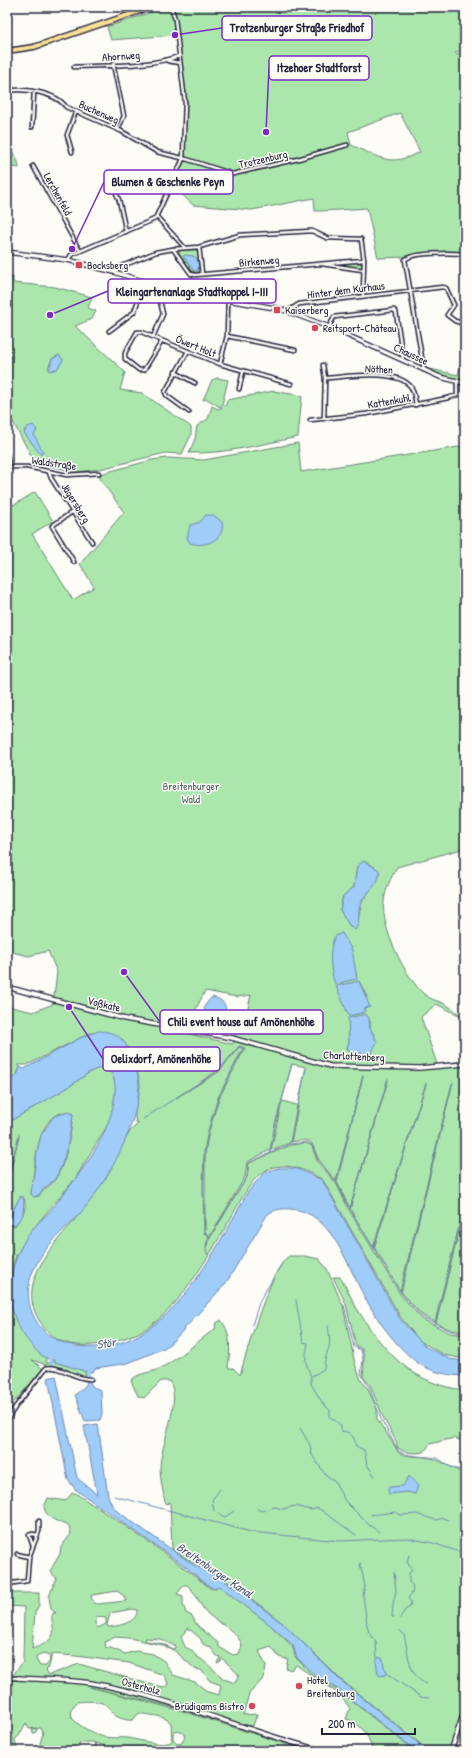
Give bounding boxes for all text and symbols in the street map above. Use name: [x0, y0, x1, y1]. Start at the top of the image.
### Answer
callout: Trotzenburger Straße Friedhof: [222, 16, 372, 40]
text: Trotzenburger Straße Friedhof: [229, 19, 365, 37]
street label: Ahornweg: [102, 48, 141, 64]
callout: Itzehoer Stadtforst: [269, 56, 369, 80]
text: Itzehoer Stadtforst: [277, 59, 362, 76]
street label: Buchenweg: [77, 97, 121, 127]
street label: Trotzenburg: [237, 147, 289, 171]
street label: Lerchenfeld: [41, 170, 76, 218]
callout: Blumen & Geschenke Peyn: [104, 170, 233, 194]
text: Blumen & Geschenke Peyn: [112, 173, 225, 191]
street label: Birkenweg: [238, 252, 280, 270]
place label: Bocksberg: [87, 258, 128, 272]
marker: Bocksberg: [74, 260, 84, 270]
street label: Hinter dem Kurhaus: [306, 278, 386, 302]
callout: Kleingartenanlage Stadtkoppel I-III: [108, 279, 276, 303]
text: Kleingartenanlage Stadtkoppel I-III: [116, 283, 268, 301]
place label: Kaiserberg: [285, 303, 329, 317]
marker: Kaiserberg: [272, 305, 282, 315]
place label: Reitsport-Château: [323, 321, 397, 335]
marker: Reitsport-Château: [310, 323, 320, 333]
street label: Öwert Holt: [174, 332, 218, 361]
street label: Chaussee: [391, 340, 431, 368]
street label: Nöthen: [365, 361, 393, 377]
street label: Kattenkuhl: [366, 390, 412, 412]
street label: Waldstraße: [31, 453, 78, 473]
street label: Jägersberg: [58, 481, 94, 526]
park label: Breitenburger Wald: [163, 779, 220, 806]
street label: Voßkate: [86, 993, 123, 1015]
callout: Chili event house auf Amönenhöhe: [160, 1010, 323, 1034]
text: Chili event house auf Amönenhöhe: [167, 1013, 315, 1030]
callout: Oelixdorf, Amönenhöhe: [103, 1047, 220, 1071]
street label: Charlottenberg: [323, 1047, 385, 1065]
text: Oelixdorf, Amönenhöhe: [111, 1050, 211, 1067]
water label: Stör: [95, 1333, 118, 1353]
water label: Breitenburger Kanal: [173, 1538, 257, 1602]
place label: Hotel Breitenburg: [307, 1673, 355, 1700]
street label: Osterholz: [120, 1674, 162, 1698]
marker: Hotel Breitenburg: [294, 1681, 304, 1691]
place label: Brüdigams Bistro: [175, 1699, 245, 1713]
marker: Brüdigams Bistro: [247, 1701, 257, 1711]
scale bar: [322, 1710, 415, 1736]
text: 200 m: [328, 1715, 355, 1732]

